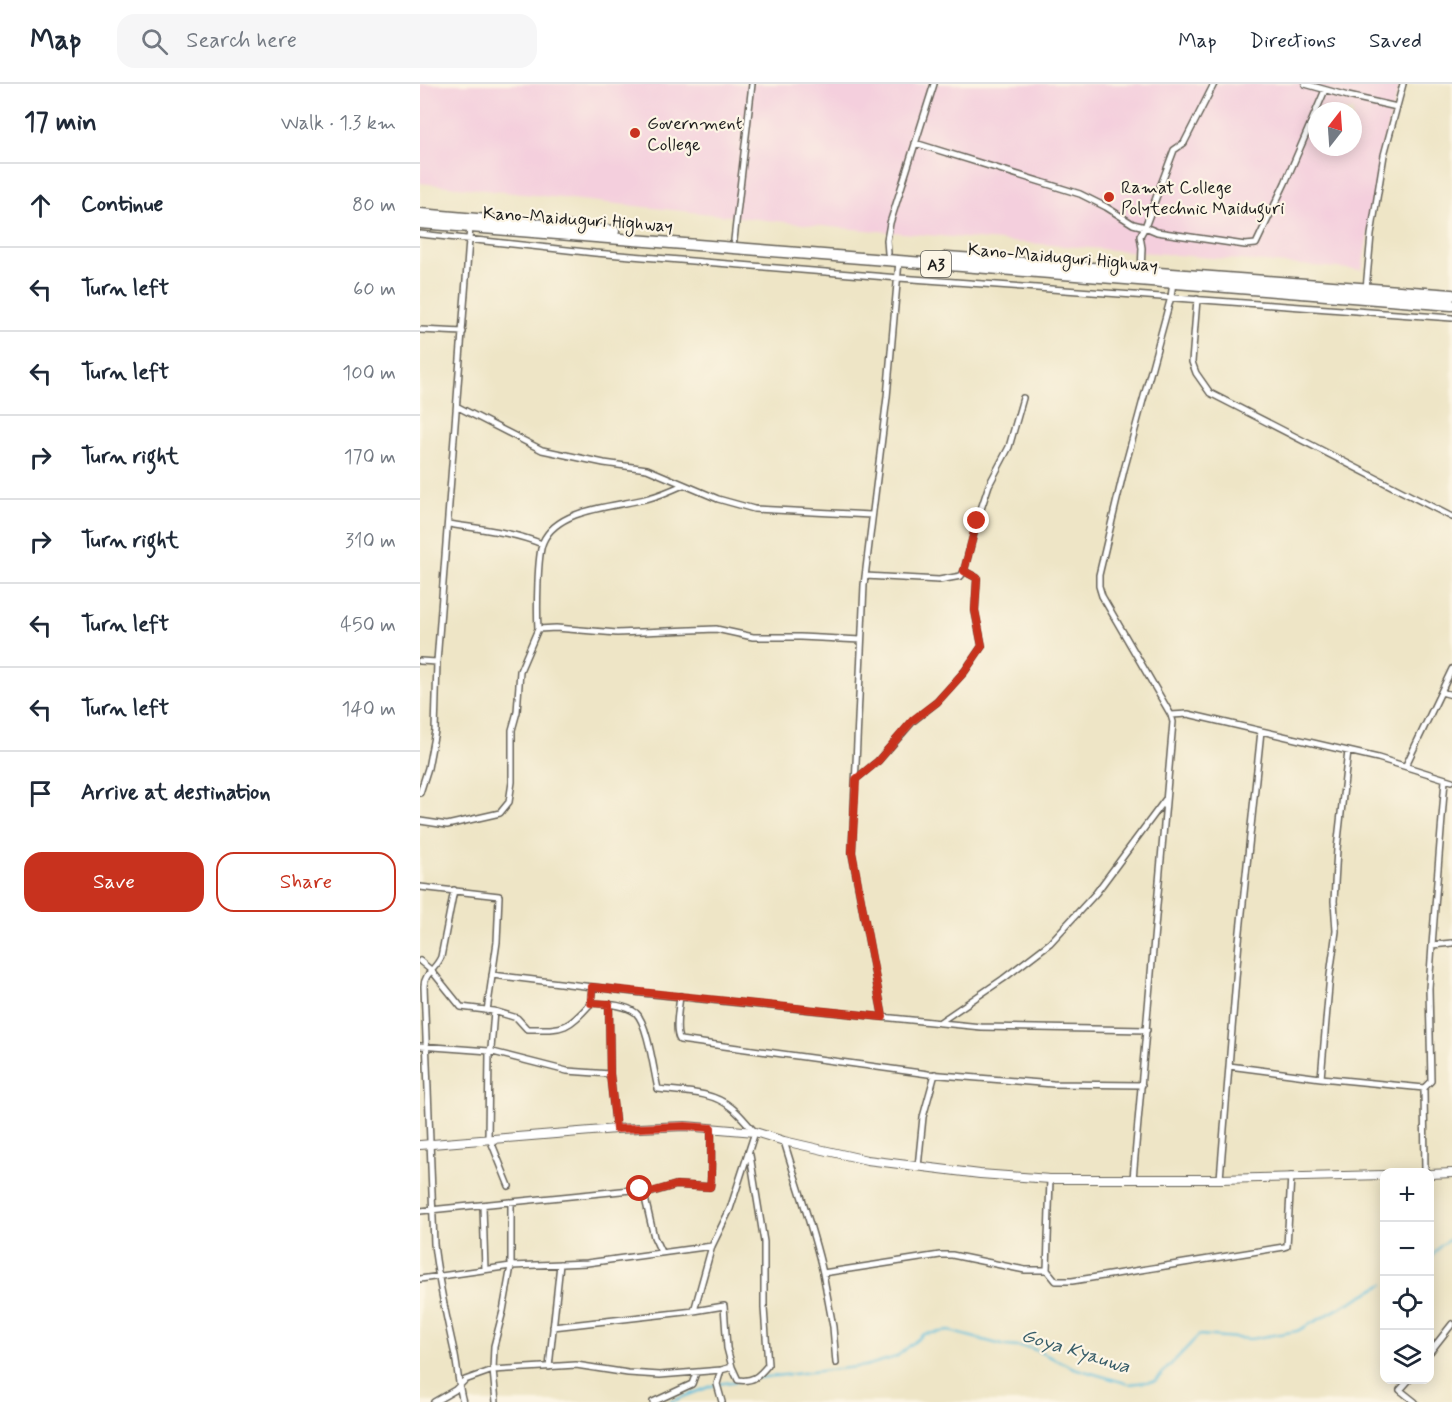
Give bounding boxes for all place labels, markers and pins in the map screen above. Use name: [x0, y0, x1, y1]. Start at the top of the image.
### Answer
place label: Government College: [647, 112, 743, 157]
marker: Government College: [628, 126, 642, 140]
place label: Ramat College Polytechnic Maiduguri: [1121, 176, 1284, 223]
marker: Ramat College Polytechnic Maiduguri: [1102, 190, 1116, 204]

